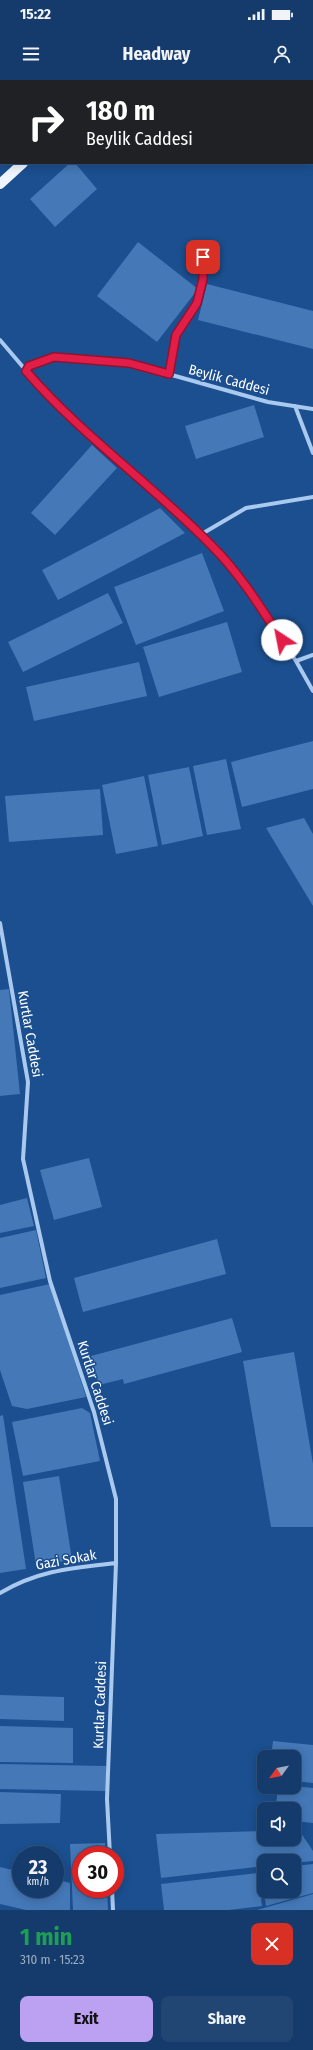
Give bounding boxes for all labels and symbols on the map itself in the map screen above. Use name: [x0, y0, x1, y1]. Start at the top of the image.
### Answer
pin: [186, 240, 220, 274]
street label: Beylik Caddesi: [187, 361, 271, 399]
position arrow: [261, 619, 303, 661]
street label: Kurtlar Caddesi: [14, 989, 46, 1079]
street label: Kurtlar Caddesi: [73, 1339, 117, 1427]
street label: Gazi Sokak: [34, 1546, 98, 1574]
street label: Kurtlar Caddesi: [90, 1661, 110, 1749]
north arrow: [257, 1750, 301, 1794]
speed limit sign: 30: [72, 1846, 124, 1898]

